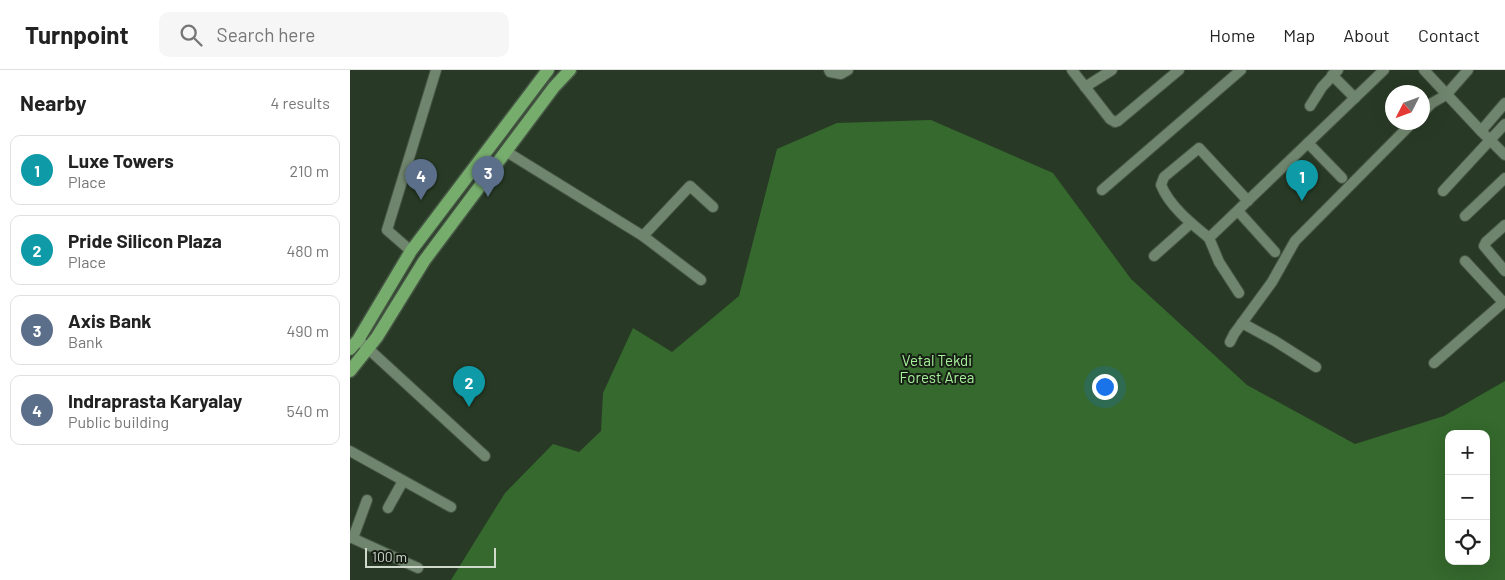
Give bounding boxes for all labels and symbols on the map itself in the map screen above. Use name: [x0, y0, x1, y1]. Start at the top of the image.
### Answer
north arrow: [1385, 85, 1430, 130]
pin: 3: [472, 156, 504, 197]
pin: 4: [405, 159, 437, 200]
pin: 1: [1286, 160, 1318, 201]
park label: Vetal Tekdi Forest Area: [899, 351, 975, 386]
pin: 2: [453, 366, 485, 407]
your location: [1092, 374, 1118, 400]
scale bar: [365, 545, 496, 568]

